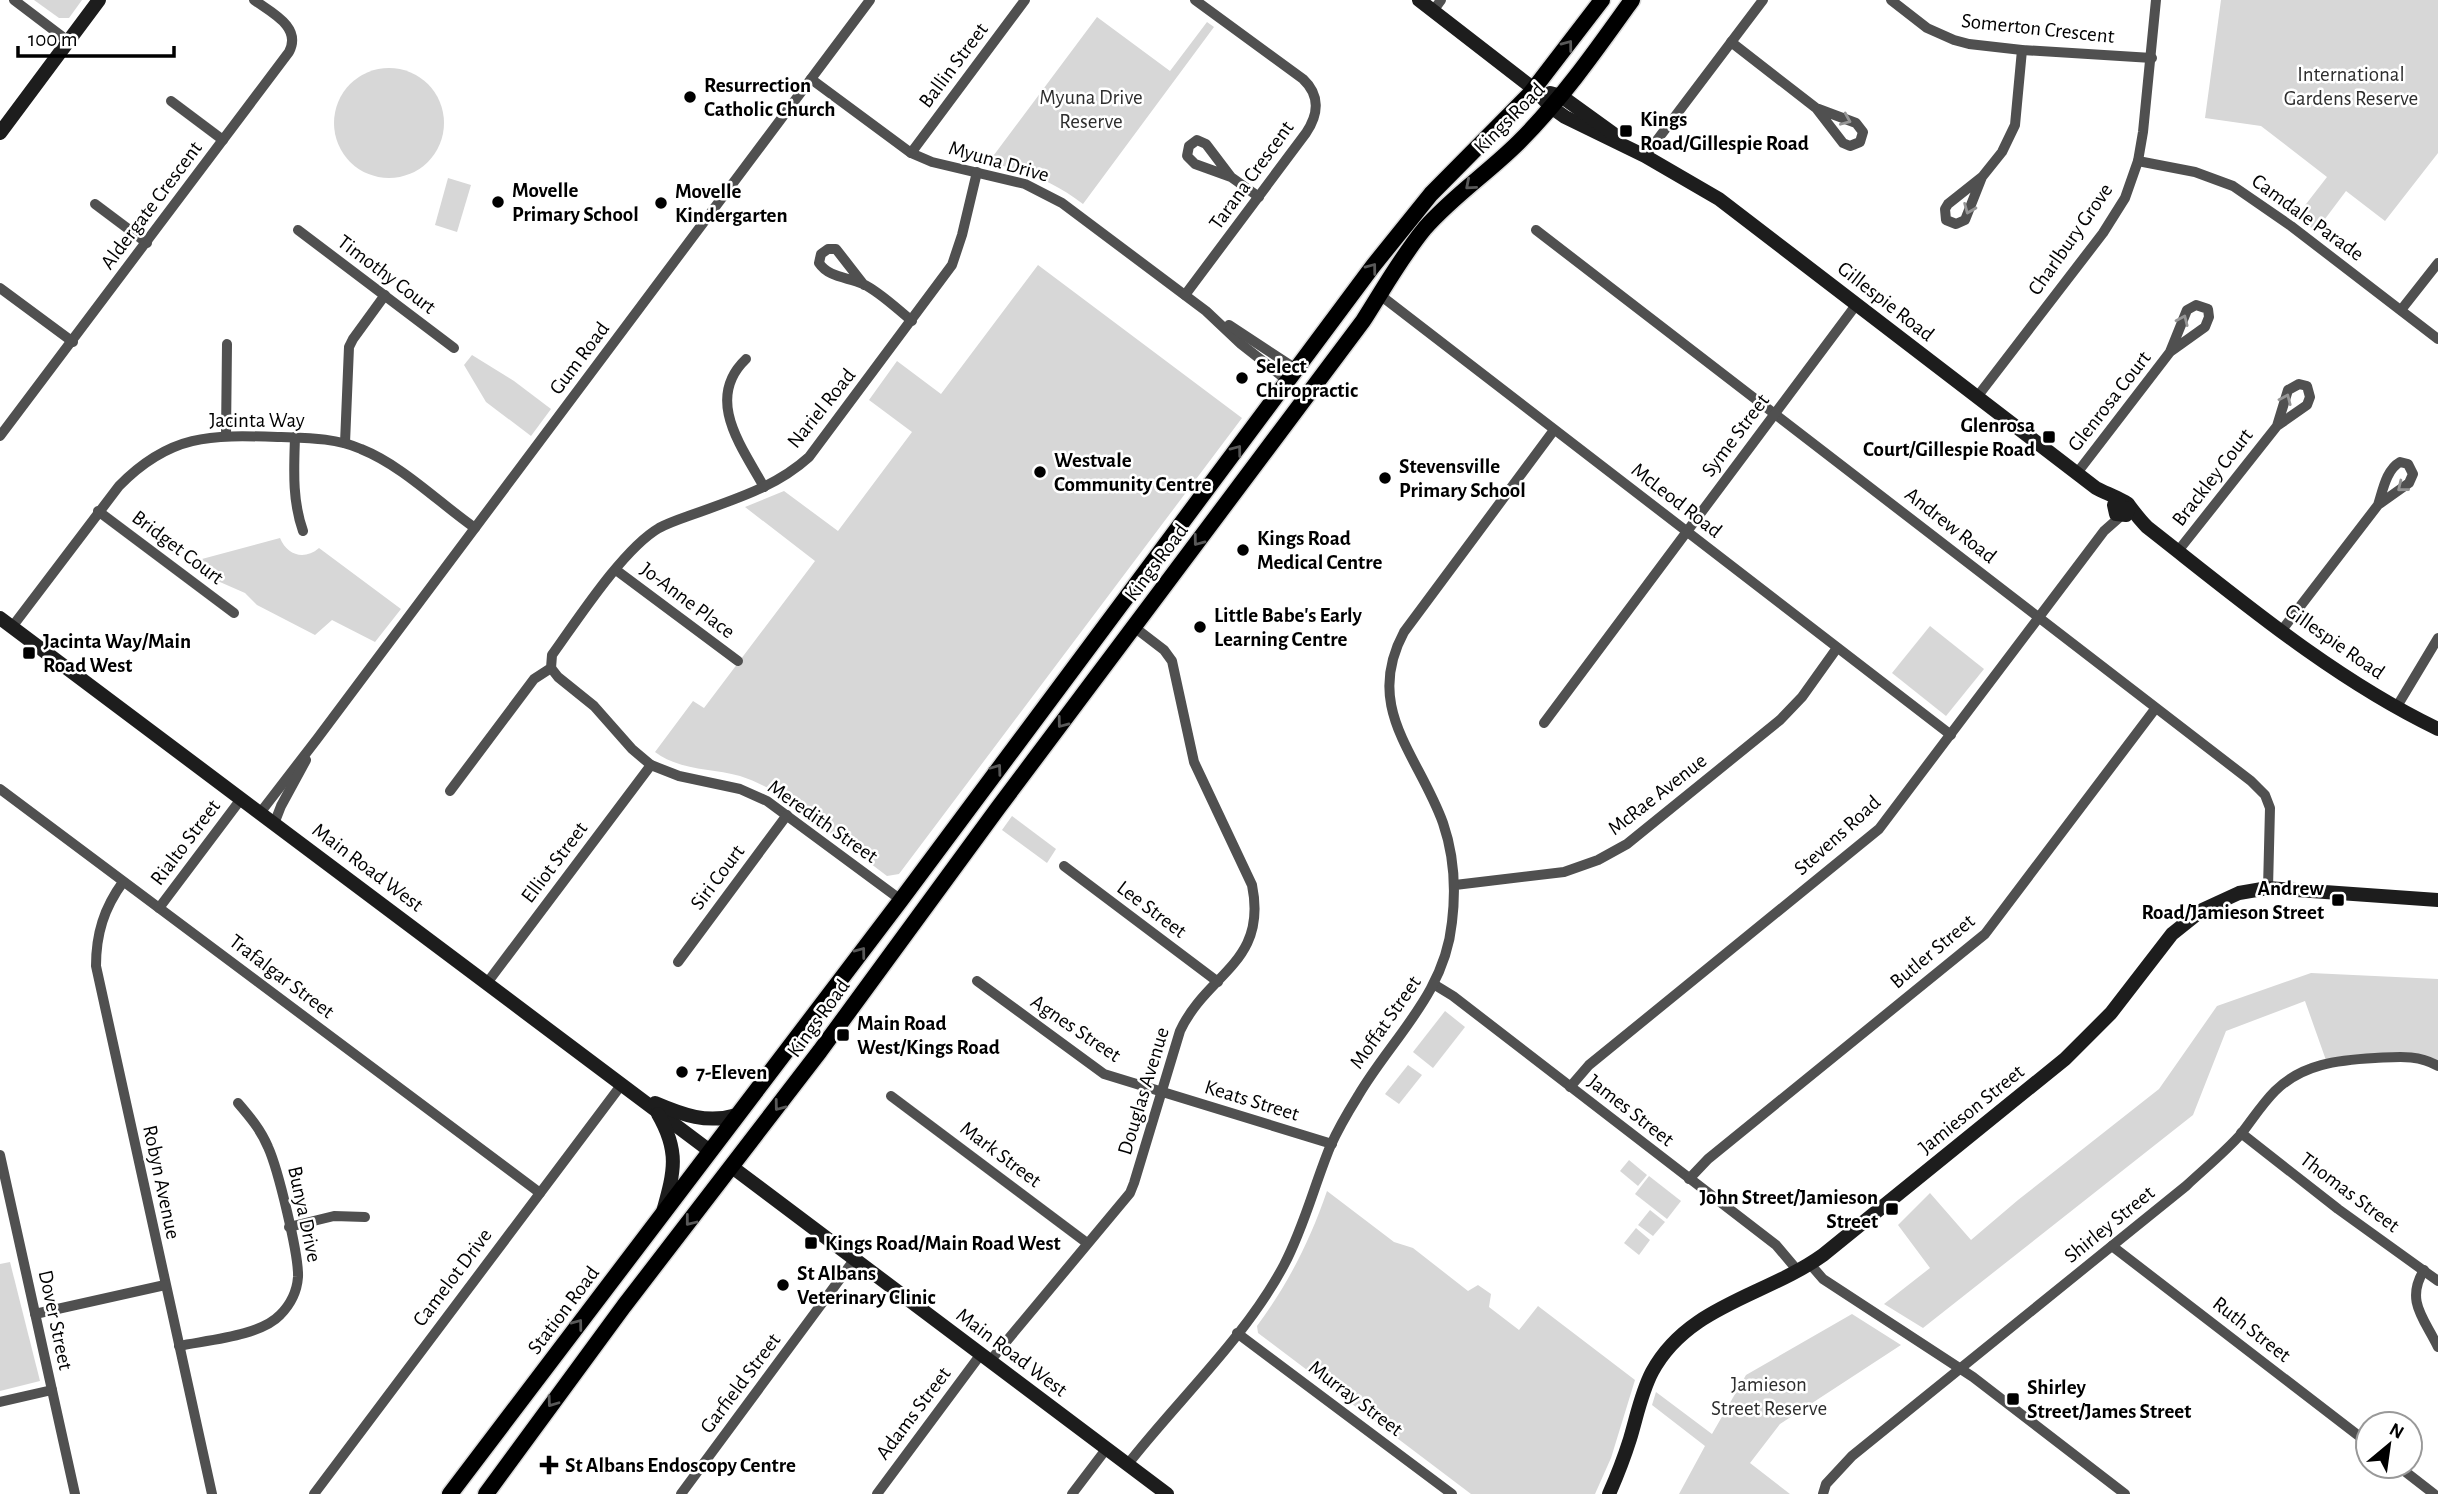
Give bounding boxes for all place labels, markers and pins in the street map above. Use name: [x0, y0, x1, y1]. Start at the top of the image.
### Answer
place label: Resurrection Catholic Church: [704, 75, 835, 120]
marker: Resurrection Catholic Church: [682, 89, 698, 105]
place label: Kings Road/Gillespie Road: [1640, 109, 1809, 154]
marker: Kings Road/Gillespie Road: [1618, 123, 1634, 139]
place label: Movelle Primary School: [512, 180, 639, 225]
place label: Movelle Kindergarten: [675, 181, 788, 226]
marker: Movelle Primary School: [490, 194, 506, 210]
marker: Movelle Kindergarten: [653, 195, 669, 211]
place label: Select Chiropractic: [1256, 356, 1358, 401]
marker: Select Chiropractic: [1234, 370, 1250, 386]
place label: Glenrosa Court/Gillespie Road: [1863, 415, 2035, 460]
marker: Glenrosa Court/Gillespie Road: [2041, 429, 2057, 445]
place label: Westvale Community Centre: [1054, 450, 1212, 495]
place label: Stevensville Primary School: [1399, 456, 1526, 501]
marker: Westvale Community Centre: [1032, 464, 1048, 480]
marker: Stevensville Primary School: [1377, 470, 1393, 486]
place label: Kings Road Medical Centre: [1257, 528, 1382, 573]
marker: Kings Road Medical Centre: [1235, 542, 1251, 558]
place label: Little Babe's Early Learning Centre: [1214, 605, 1362, 650]
marker: Little Babe's Early Learning Centre: [1192, 619, 1208, 635]
place label: Jacinta Way/Main Road West: [43, 631, 191, 676]
marker: Jacinta Way/Main Road West: [21, 645, 37, 661]
place label: Andrew Road/Jamieson Street: [2141, 878, 2324, 923]
marker: Andrew Road/Jamieson Street: [2330, 892, 2346, 908]
place label: Main Road West/Kings Road: [857, 1013, 1000, 1058]
marker: Main Road West/Kings Road: [835, 1027, 851, 1043]
place label: 7-Eleven: [696, 1062, 767, 1083]
marker: 7-Eleven: [674, 1064, 690, 1080]
place label: John Street/Jamieson Street: [1699, 1187, 1878, 1232]
marker: John Street/Jamieson Street: [1884, 1201, 1900, 1217]
place label: Kings Road/Main Road West: [825, 1233, 1061, 1254]
marker: Kings Road/Main Road West: [803, 1235, 819, 1251]
place label: St Albans Veterinary Clinic: [797, 1263, 936, 1308]
marker: St Albans Veterinary Clinic: [775, 1277, 791, 1293]
place label: Shirley Street/James Street: [2027, 1377, 2191, 1422]
marker: Shirley Street/James Street: [2005, 1391, 2021, 1407]
marker: St Albans Endoscopy Centre: [539, 1455, 559, 1475]
place label: St Albans Endoscopy Centre: [565, 1455, 796, 1476]

